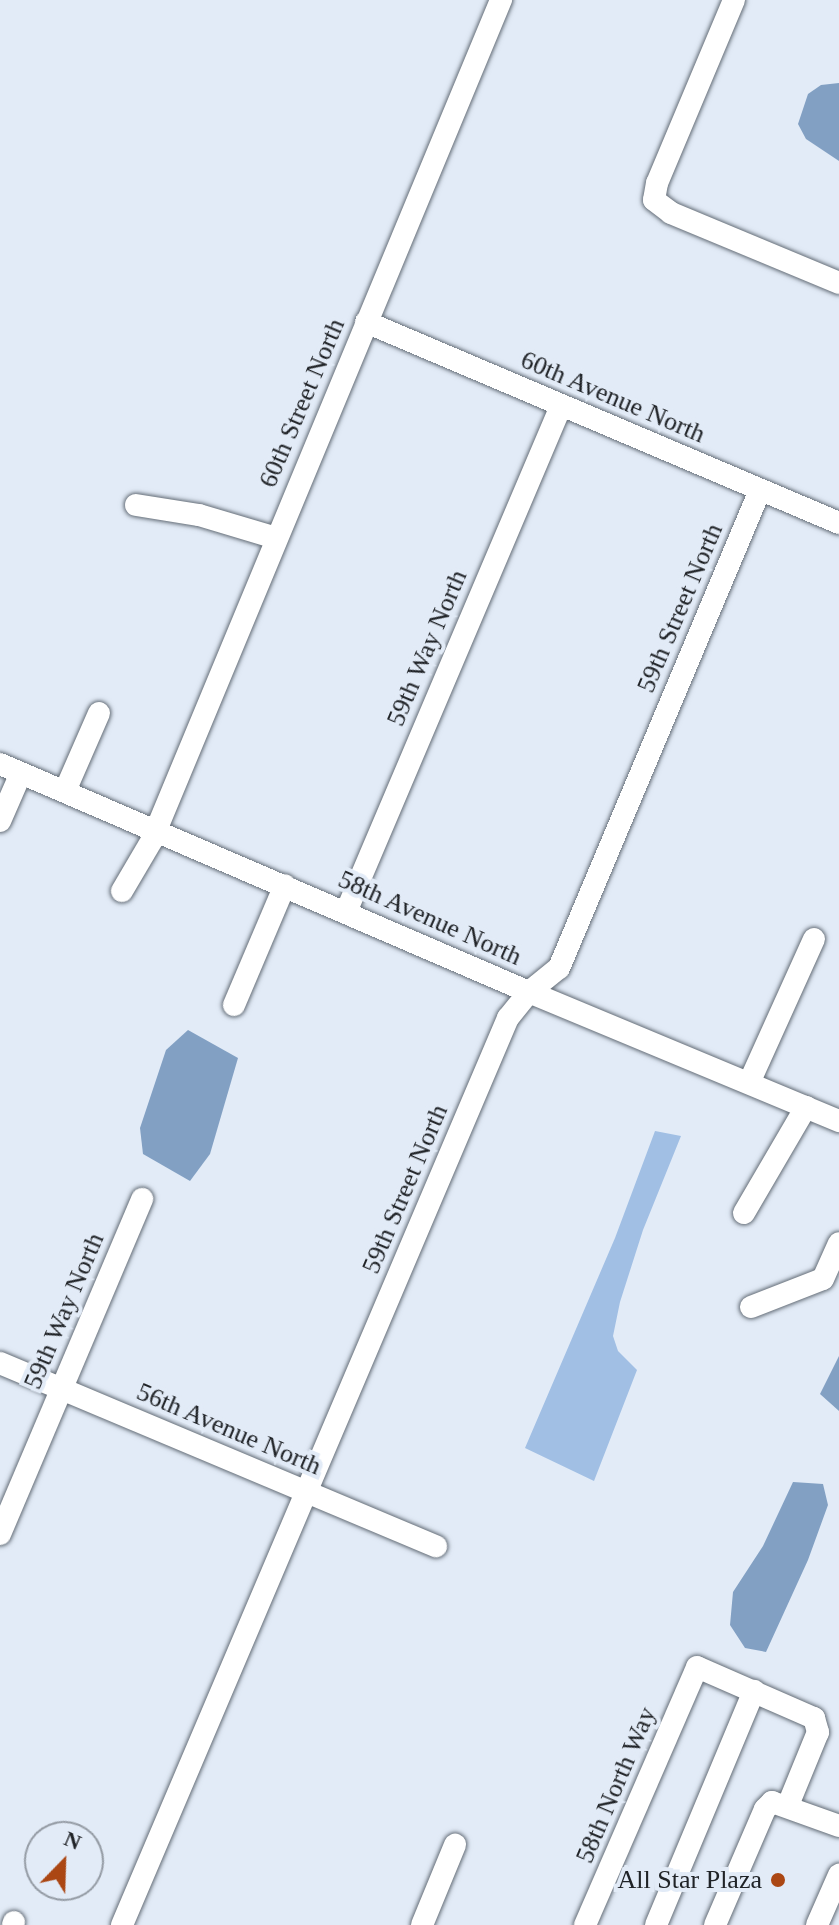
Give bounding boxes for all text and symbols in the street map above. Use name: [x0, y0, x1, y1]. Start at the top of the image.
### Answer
street label: 60th Street North: [252, 314, 352, 492]
street label: 60th Avenue North: [515, 344, 711, 450]
street label: 59th Street North: [630, 519, 730, 697]
street label: 59th Way North: [380, 565, 474, 731]
street label: 58th Avenue North: [333, 863, 527, 973]
street label: 59th Street North: [355, 1100, 455, 1278]
street label: 59th Way North: [17, 1228, 111, 1394]
street label: 56th Avenue North: [131, 1376, 327, 1482]
street label: 58th North Way: [569, 1702, 663, 1868]
north arrow: [24, 1821, 104, 1901]
text: N: [61, 1826, 85, 1855]
place label: All Star Plaza: [618, 1864, 762, 1896]
marker: All Star Plaza: [769, 1871, 787, 1889]

